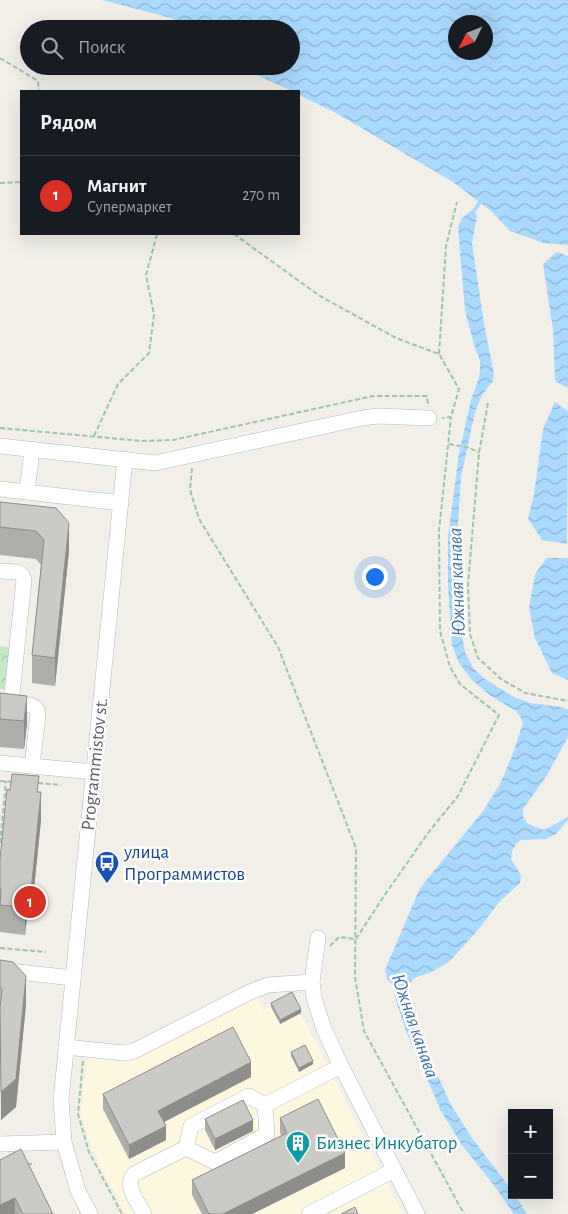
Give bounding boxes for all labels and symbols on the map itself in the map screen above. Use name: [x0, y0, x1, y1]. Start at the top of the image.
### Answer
north arrow: [448, 15, 493, 60]
water label: Южная канава: [445, 527, 469, 637]
your location: [362, 564, 388, 590]
street label: Programmistov st.: [79, 697, 111, 831]
place label: улица Программистов: [123, 843, 245, 884]
bus stop icon: улица Программистов: [94, 850, 120, 884]
pin: 1: [14, 883, 46, 921]
water label: Южная канава: [388, 971, 442, 1081]
building icon: Бизнес Инкубатор: [285, 1130, 311, 1164]
place label: Бизнес Инкубатор: [316, 1134, 457, 1153]

